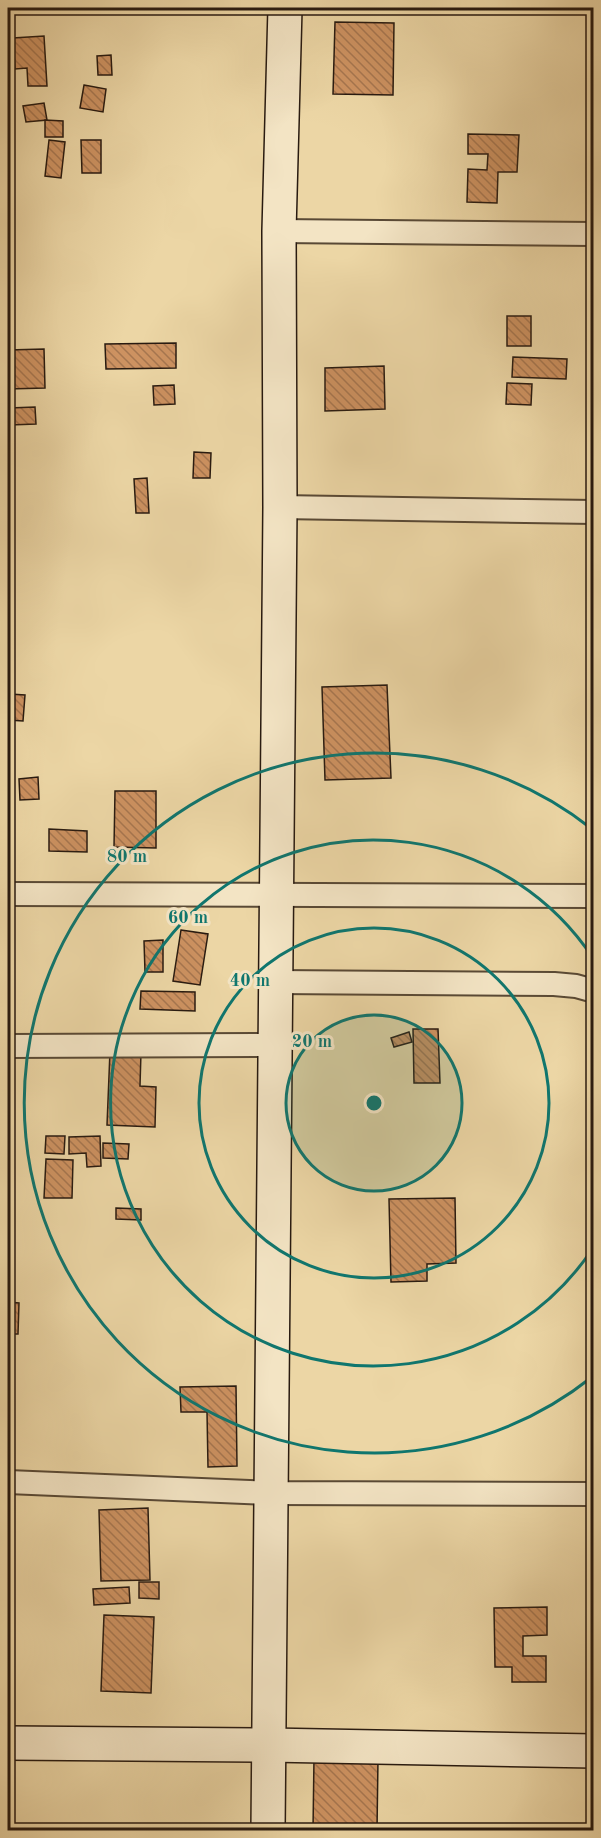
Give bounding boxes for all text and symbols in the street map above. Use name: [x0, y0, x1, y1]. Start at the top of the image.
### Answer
text: 80 m: [107, 848, 147, 866]
text: 60 m: [168, 909, 208, 927]
text: 40 m: [230, 972, 270, 990]
text: 20 m: [292, 1033, 332, 1051]
centre of rings: [364, 1093, 384, 1113]

